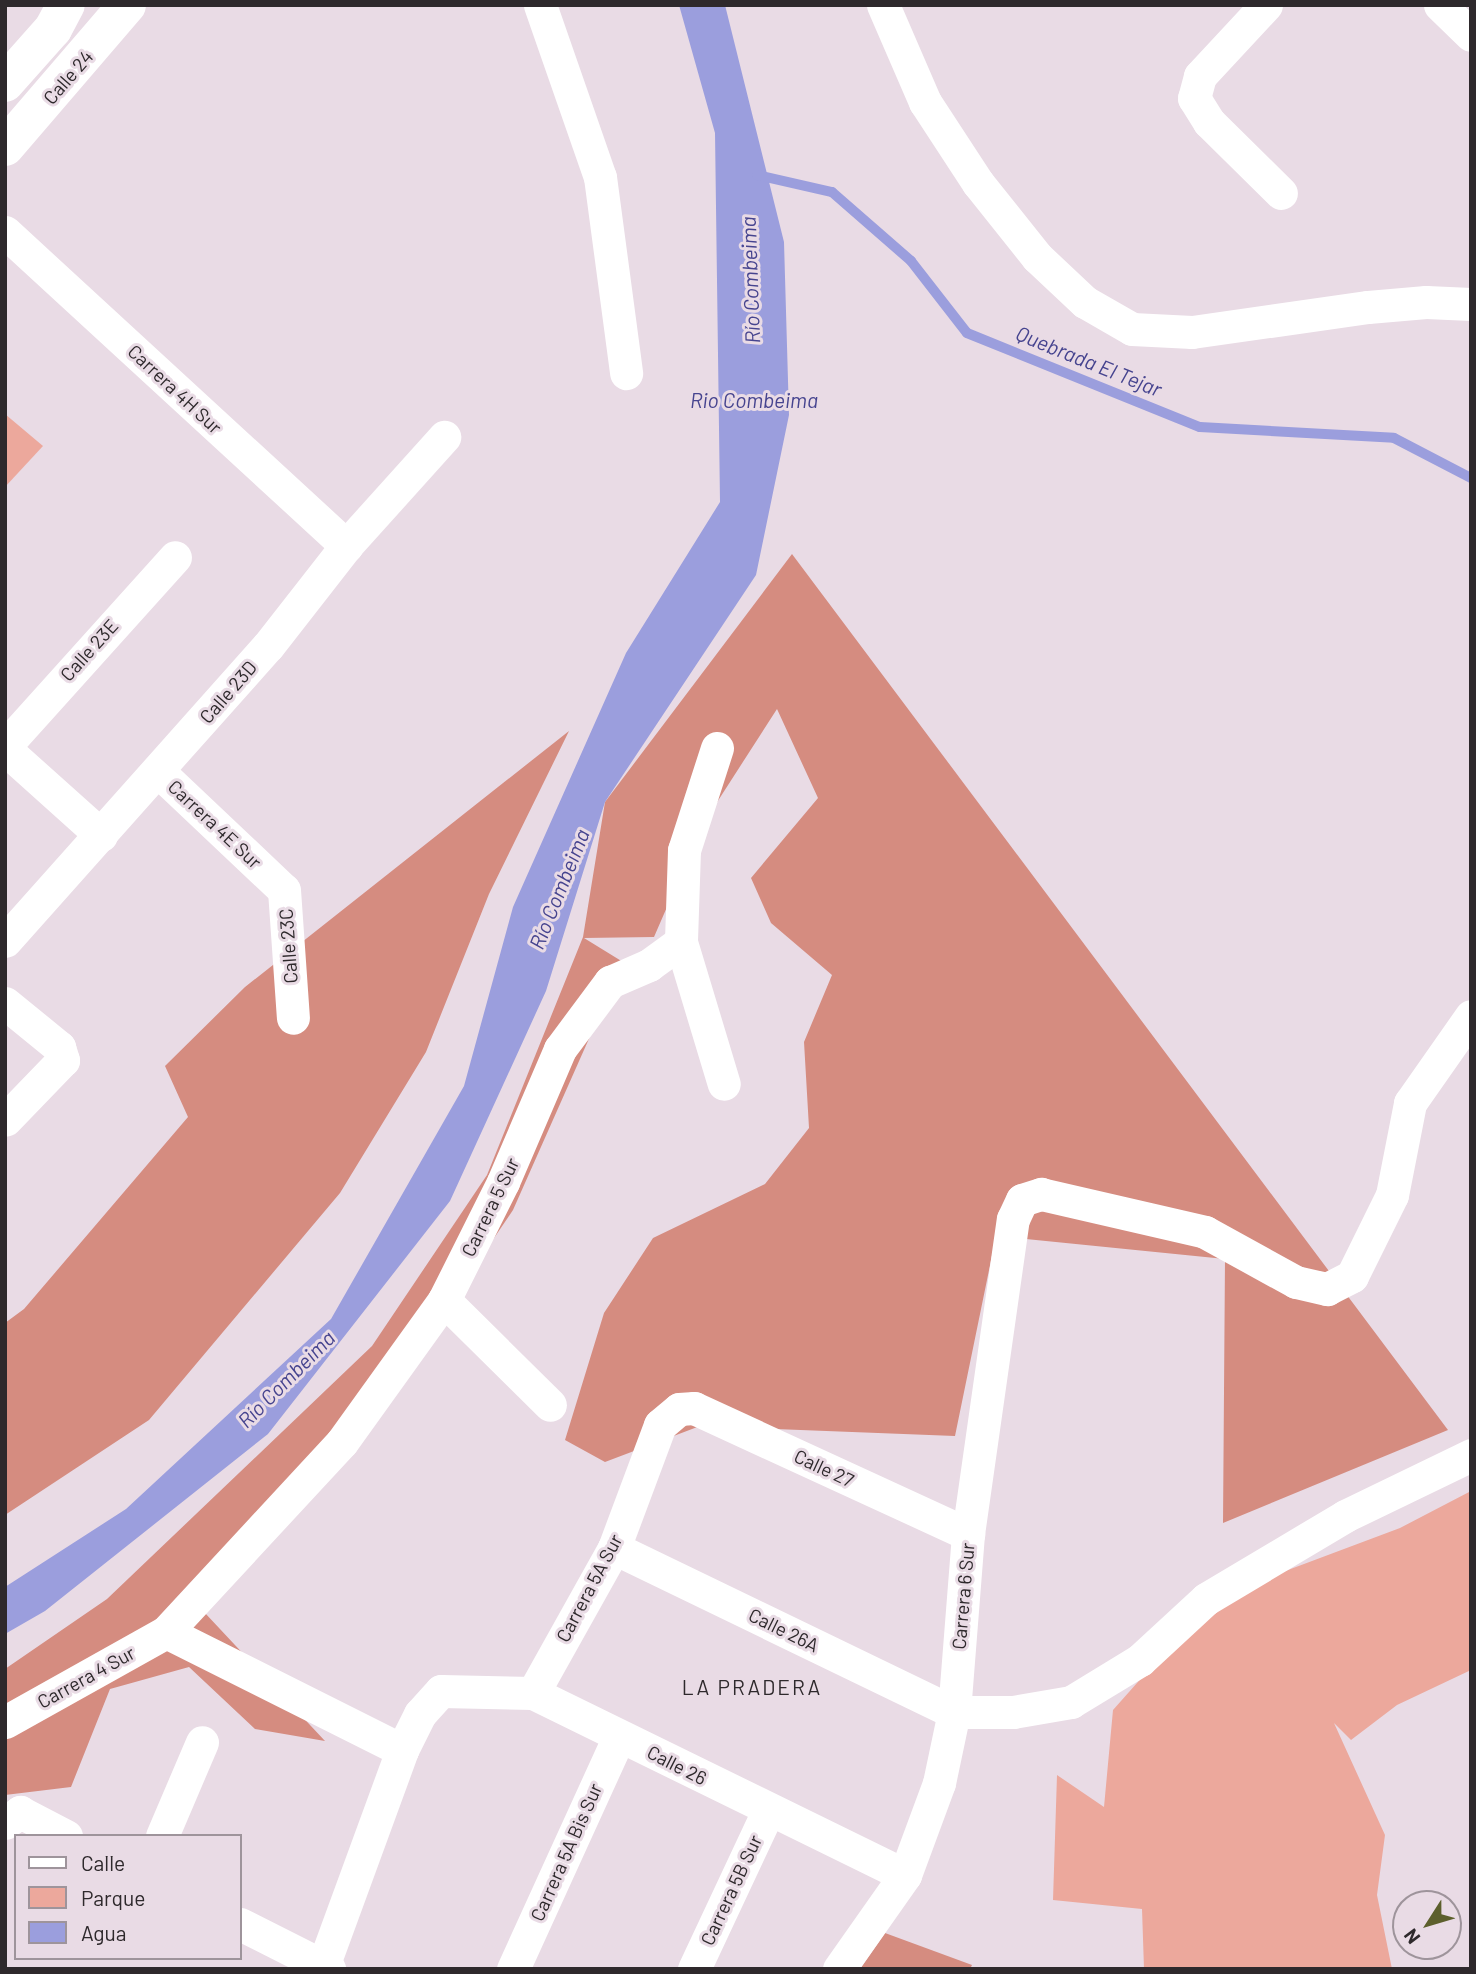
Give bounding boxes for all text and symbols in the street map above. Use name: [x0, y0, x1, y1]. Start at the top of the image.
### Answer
street label: Calle 24: [38, 45, 98, 109]
water label: Río Combeima: [735, 216, 765, 344]
water label: Quebrada El Tejar: [1013, 320, 1165, 402]
street label: Carrera 4H Sur: [123, 340, 227, 438]
water label: Rio Combeima: [690, 387, 818, 413]
street label: Calle 23E: [55, 614, 123, 686]
street label: Calle 23D: [195, 656, 261, 728]
street label: Carrera 4E Sur: [164, 775, 266, 873]
water label: Río Combeima: [523, 825, 595, 953]
street label: Calle 23C: [274, 908, 302, 984]
street label: Carrera 5 Sur: [456, 1154, 524, 1260]
water label: Río Combeima: [232, 1325, 340, 1433]
street label: Calle 27: [791, 1444, 857, 1492]
street label: Carrera 5A Sur: [551, 1530, 627, 1646]
street label: Carrera 6 Sur: [947, 1542, 979, 1650]
street label: Calle 26A: [745, 1603, 823, 1657]
street label: Carrera 4 Sur: [33, 1641, 139, 1713]
district label: LA PRADERA: [683, 1674, 821, 1700]
street label: Calle 26: [643, 1740, 711, 1790]
street label: Carrera 5A Bis Sur: [525, 1780, 607, 1924]
street label: Carrera 5B Sur: [696, 1831, 766, 1949]
legend: [14, 1834, 242, 1960]
text: Calle: [81, 1850, 125, 1875]
text: Parque: [81, 1885, 146, 1910]
north arrow: [1392, 1890, 1462, 1960]
text: Agua: [81, 1920, 127, 1945]
text: N: [1398, 1925, 1424, 1949]

